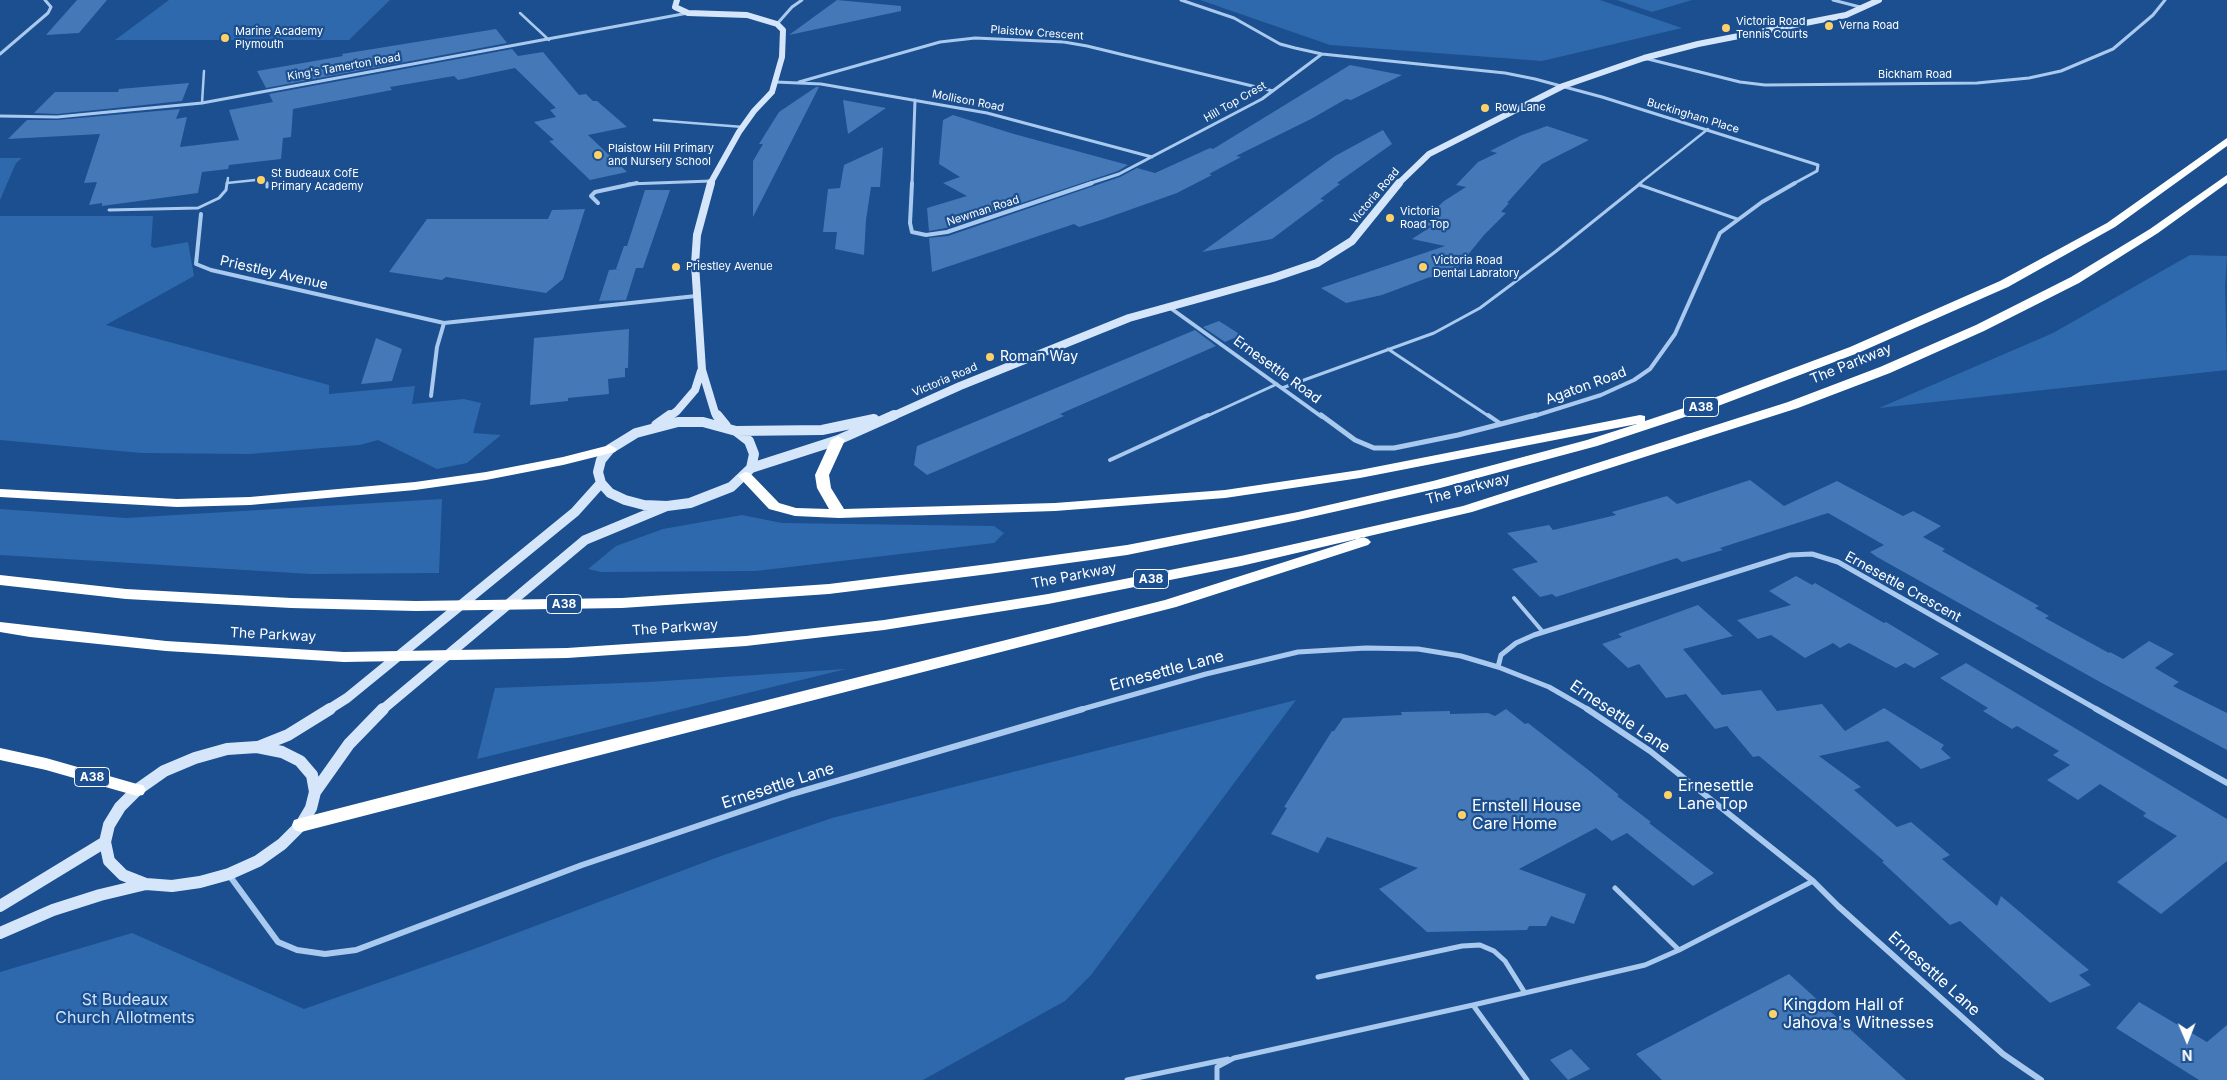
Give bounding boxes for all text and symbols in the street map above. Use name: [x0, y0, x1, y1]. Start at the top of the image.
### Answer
place label: Victoria Road Tennis Courts: [1736, 15, 1808, 41]
place label: Verna Road: [1839, 19, 1899, 33]
marker: Verna Road: [1823, 20, 1835, 32]
marker: Victoria Road Tennis Courts: [1720, 22, 1732, 34]
street label: Plaistow Crescent: [990, 23, 1084, 43]
place label: Marine Academy Plymouth: [235, 25, 323, 51]
marker: Marine Academy Plymouth: [219, 32, 231, 44]
street label: King's Tamerton Road: [286, 51, 402, 83]
street label: Bickham Road: [1878, 68, 1952, 82]
street label: Hill Top Crest: [1202, 79, 1268, 125]
street label: Mollison Road: [931, 88, 1005, 114]
street label: Buckingham Place: [1645, 96, 1741, 136]
place label: Row Lane: [1495, 101, 1546, 115]
marker: Row Lane: [1479, 102, 1491, 114]
place label: Plaistow Hill Primary and Nursery School: [608, 142, 714, 168]
marker: Plaistow Hill Primary and Nursery School: [592, 149, 604, 161]
street label: Victoria Road: [1348, 165, 1402, 227]
place label: St Budeaux CofE Primary Academy: [271, 167, 363, 193]
marker: St Budeaux CofE Primary Academy: [255, 174, 267, 186]
street label: Newman Road: [945, 193, 1021, 229]
place label: Victoria Road Top: [1400, 205, 1449, 231]
marker: Victoria Road Top: [1384, 212, 1396, 224]
street label: Priestley Avenue: [218, 252, 330, 294]
place label: Victoria Road Dental Labratory: [1433, 254, 1519, 280]
place label: Priestley Avenue: [686, 260, 773, 274]
marker: Priestley Avenue: [670, 261, 682, 273]
marker: Victoria Road Dental Labratory: [1417, 261, 1429, 273]
street label: Ernesettle Road: [1230, 333, 1324, 407]
street label: The Parkway: [1808, 340, 1894, 388]
place label: Roman Way: [1000, 349, 1078, 365]
marker: Roman Way: [984, 351, 996, 363]
street label: Victoria Road: [910, 360, 980, 400]
street label: Agaton Road: [1543, 364, 1629, 408]
road number: A38: [1684, 398, 1718, 417]
street label: The Parkway: [1424, 470, 1512, 508]
street label: Ernesettle Crescent: [1842, 548, 1964, 626]
street label: The Parkway: [1030, 560, 1118, 592]
road number: A38: [1134, 570, 1168, 588]
road number: A38: [546, 594, 582, 614]
street label: The Parkway: [631, 617, 719, 639]
street label: The Parkway: [229, 624, 317, 646]
street label: Ernesettle Lane: [1108, 647, 1226, 695]
street label: Ernesettle Lane: [1566, 676, 1674, 758]
street label: Ernesettle Lane: [719, 759, 837, 813]
road number: A38: [74, 768, 110, 786]
place label: Ernesettle Lane Top: [1678, 776, 1754, 814]
marker: Ernesettle Lane Top: [1662, 789, 1674, 801]
place label: Ernstell House Care Home: [1472, 796, 1581, 834]
marker: Ernstell House Care Home: [1456, 809, 1468, 821]
street label: Ernesettle Lane: [1884, 928, 1984, 1020]
park label: St Budeaux Church Allotments: [55, 990, 195, 1028]
place label: Kingdom Hall of Jahova's Witnesses: [1783, 995, 1934, 1033]
marker: Kingdom Hall of Jahova's Witnesses: [1767, 1008, 1779, 1020]
north arrow: [2162, 1015, 2212, 1065]
text: N: [2182, 1047, 2193, 1064]

